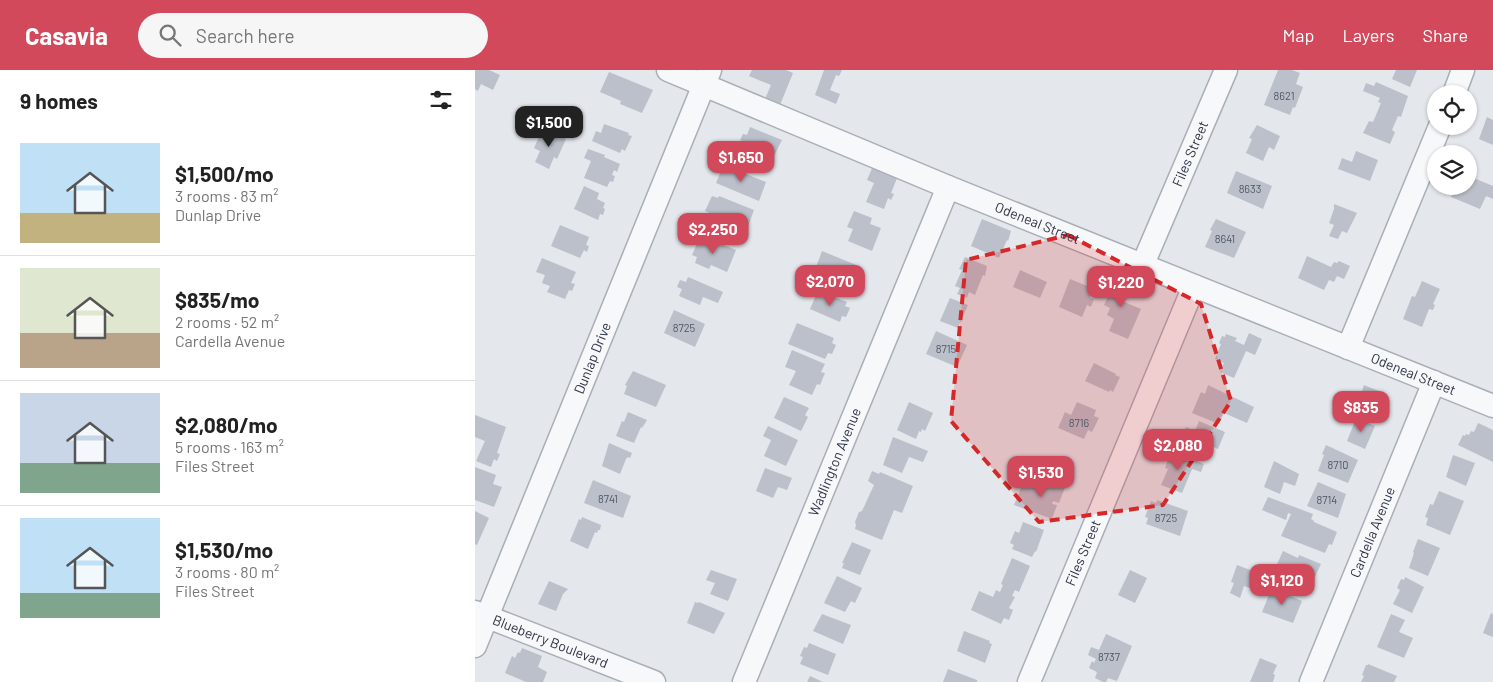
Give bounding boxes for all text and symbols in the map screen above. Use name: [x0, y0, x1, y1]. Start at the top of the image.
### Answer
search box: [138, 13, 488, 58]
text: Casavia: [25, 21, 108, 50]
icon: search: [156, 21, 184, 49]
text: Search here: [196, 24, 295, 47]
text: Map: [1282, 24, 1314, 46]
text: Layers: [1342, 24, 1395, 46]
text: Share: [1423, 24, 1468, 46]
map controls: [1427, 85, 1477, 195]
button: locate: [1427, 85, 1477, 135]
icon: filters: [427, 86, 455, 114]
text: 9 homes: [20, 88, 98, 113]
house number: 8621: [1274, 89, 1295, 102]
pin: $1,500: [508, 106, 590, 148]
text: $1,500: [526, 112, 572, 131]
street label: Files Street: [1168, 118, 1211, 189]
pin: $1,650: [700, 140, 782, 183]
button: layers: [1427, 145, 1477, 195]
text: $1,650: [718, 147, 764, 166]
text: $1,500/mo: [175, 161, 274, 186]
icon: home: [60, 163, 120, 223]
house number: 8633: [1239, 182, 1261, 195]
text: 3 rooms · 83 m²: [175, 186, 279, 205]
street label: Odeneal Street: [993, 198, 1083, 247]
text: Dunlap Drive: [175, 205, 261, 224]
pin: $2,250: [672, 212, 754, 255]
text: $2,250: [688, 219, 738, 238]
house number: 8641: [1215, 232, 1235, 245]
pin: $2,070: [789, 264, 871, 307]
pin: $1,220: [1080, 266, 1162, 308]
text: $2,070: [806, 271, 854, 290]
text: $1,220: [1098, 272, 1144, 291]
text: $835/mo: [175, 287, 260, 312]
icon: home: [60, 288, 120, 348]
text: 2 rooms · 52 m²: [175, 312, 279, 331]
street label: Dunlap Drive: [570, 320, 614, 396]
house number: 8725: [673, 321, 696, 334]
text: Cardella Avenue: [175, 331, 285, 350]
house number: 8715: [936, 342, 957, 355]
street label: Odeneal Street: [1369, 349, 1459, 398]
pin: $835: [1331, 390, 1391, 433]
text: $835: [1343, 397, 1379, 416]
street label: Wadlington Avenue: [804, 405, 864, 518]
text: $2,080/mo: [175, 412, 278, 437]
icon: home: [60, 413, 120, 473]
house number: 8716: [1069, 416, 1090, 429]
pin: $2,080: [1137, 428, 1219, 471]
text: $2,080: [1154, 435, 1202, 454]
text: 5 rooms · 163 m²: [175, 437, 284, 456]
text: Files Street: [175, 456, 255, 475]
pin: $1,530: [1000, 456, 1082, 498]
house number: 8710: [1327, 458, 1349, 471]
text: $1,530: [1018, 462, 1064, 481]
street label: Cardella Avenue: [1346, 484, 1398, 580]
house number: 8741: [598, 492, 618, 505]
house number: 8714: [1317, 493, 1337, 506]
house number: 8725: [1155, 511, 1178, 524]
street label: Files Street: [1061, 517, 1104, 588]
text: $1,530/mo: [175, 537, 273, 562]
icon: home: [60, 538, 120, 598]
text: 3 rooms · 80 m²: [175, 562, 279, 581]
pin: $1,120: [1241, 564, 1323, 606]
text: $1,120: [1261, 570, 1303, 589]
text: Files Street: [175, 581, 255, 600]
street label: Blueberry Boulevard: [490, 611, 611, 671]
house number: 8737: [1098, 650, 1120, 663]

